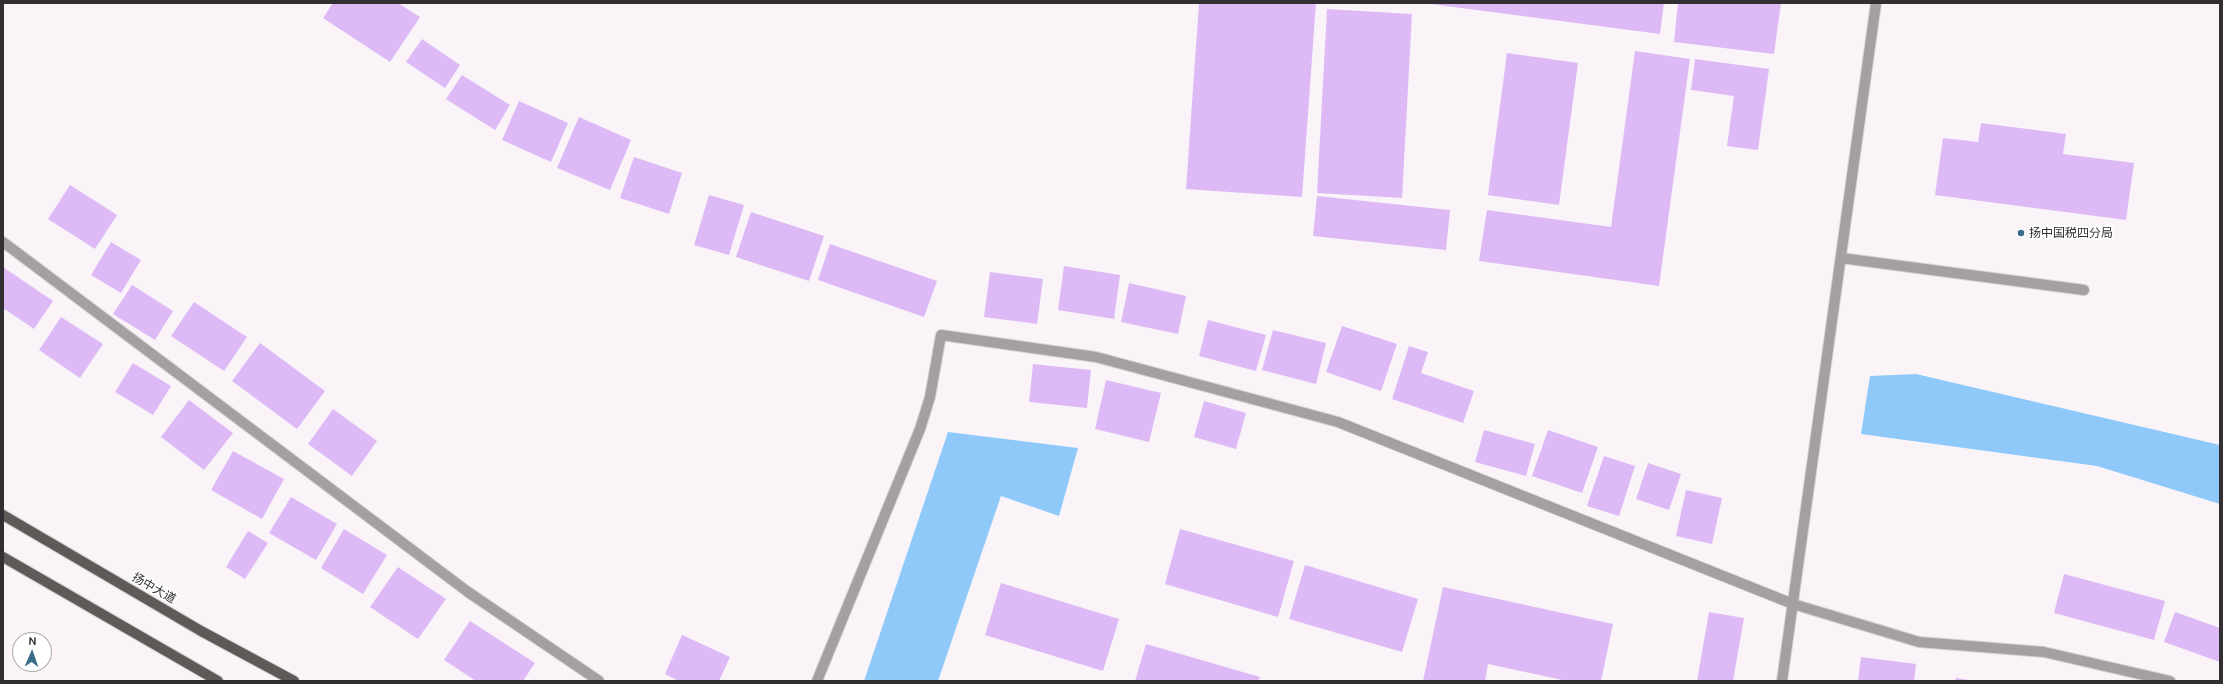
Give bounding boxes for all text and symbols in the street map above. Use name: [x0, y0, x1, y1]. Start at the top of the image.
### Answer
place label: 扬中国税四分局: [2029, 226, 2113, 240]
marker: 扬中国税四分局: [2016, 228, 2026, 238]
street label: 扬中大道: [130, 570, 178, 606]
north arrow: [12, 632, 52, 672]
text: N: [28, 635, 37, 647]

